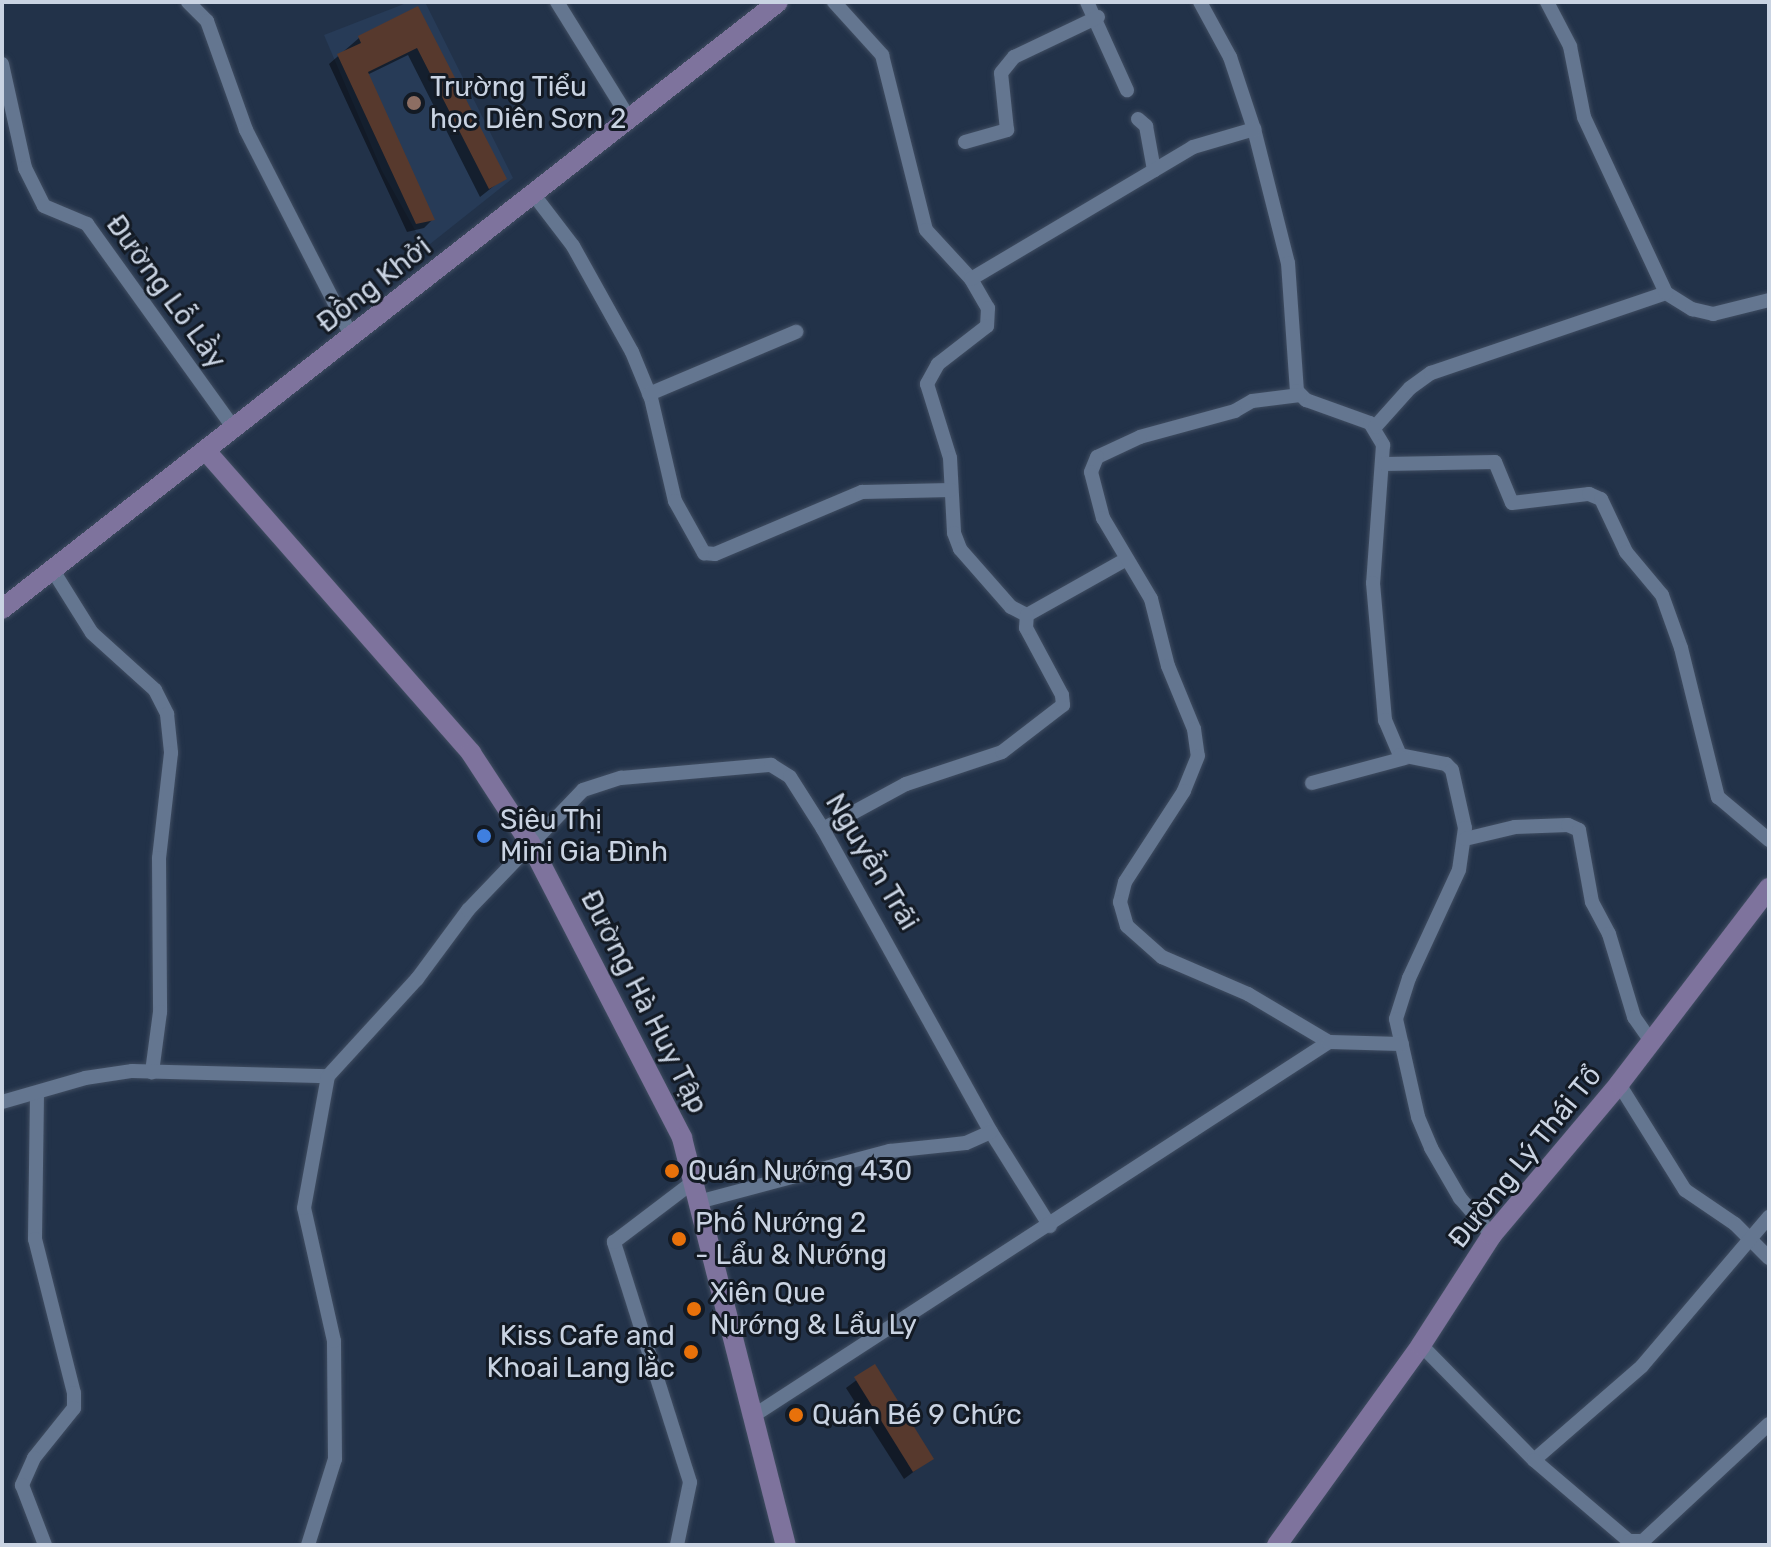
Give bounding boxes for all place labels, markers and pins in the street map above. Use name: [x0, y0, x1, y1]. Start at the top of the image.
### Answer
place label: Trường Tiểu học Diên Sơn 2: [430, 70, 627, 136]
marker: Trường Tiểu học Diên Sơn 2: [405, 94, 423, 112]
place label: Siêu Thị Mini Gia Đình: [500, 803, 668, 869]
marker: Siêu Thị Mini Gia Đình: [475, 827, 493, 845]
place label: Quán Nướng 430: [688, 1154, 912, 1188]
marker: Quán Nướng 430: [663, 1162, 681, 1180]
place label: Phố Nướng 2 - Lẩu & Nướng: [695, 1206, 887, 1272]
marker: Phố Nướng 2 - Lẩu & Nướng: [670, 1230, 688, 1248]
place label: Xiên Que Nướng & Lẩu Ly: [710, 1276, 917, 1342]
marker: Xiên Que Nướng & Lẩu Ly: [685, 1300, 703, 1318]
place label: Kiss Cafe and Khoai Lang lằc: [486, 1319, 675, 1385]
marker: Kiss Cafe and Khoai Lang lằc: [682, 1343, 700, 1361]
place label: Quán Bé 9 Chức: [812, 1398, 1022, 1432]
marker: Quán Bé 9 Chức: [787, 1406, 805, 1424]

